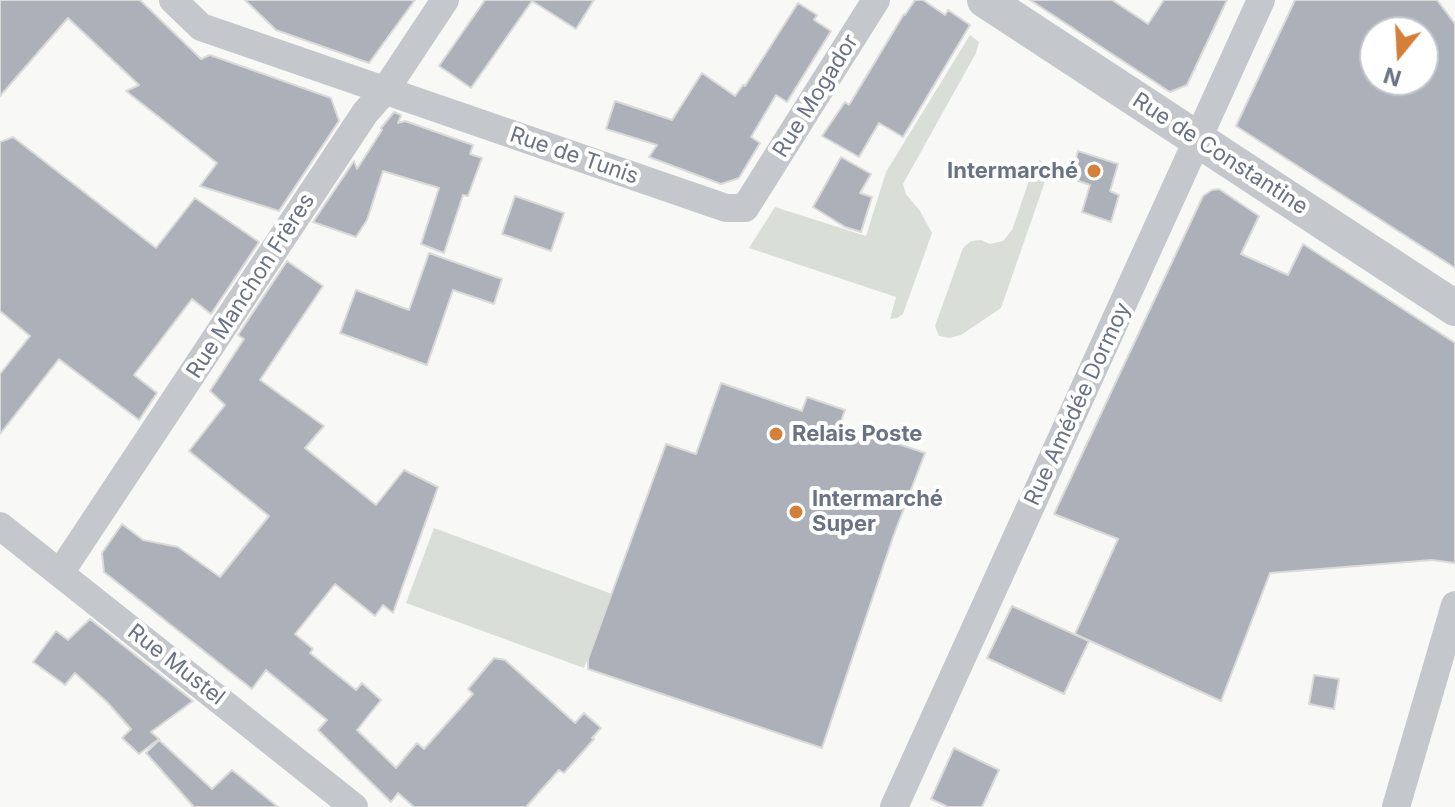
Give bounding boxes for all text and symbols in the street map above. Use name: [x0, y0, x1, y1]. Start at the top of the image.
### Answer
north arrow: [1359, 16, 1439, 96]
street label: Rue Mogador: [768, 30, 864, 162]
text: N: [1380, 62, 1404, 92]
street label: Rue de Constantine: [1127, 88, 1313, 220]
street label: Rue de Tunis: [506, 122, 642, 190]
place label: Intermarché: [947, 158, 1078, 184]
marker: Intermarché: [1085, 162, 1103, 180]
street label: Rue Manchon Frères: [181, 189, 321, 383]
street label: Rue Amédée Dormoy: [1019, 298, 1137, 510]
place label: Relais Poste: [792, 421, 922, 447]
marker: Relais Poste: [767, 425, 785, 443]
place label: Intermarché Super: [812, 486, 943, 538]
marker: Intermarché Super: [787, 503, 805, 521]
street label: Rue Mustel: [122, 619, 230, 711]

